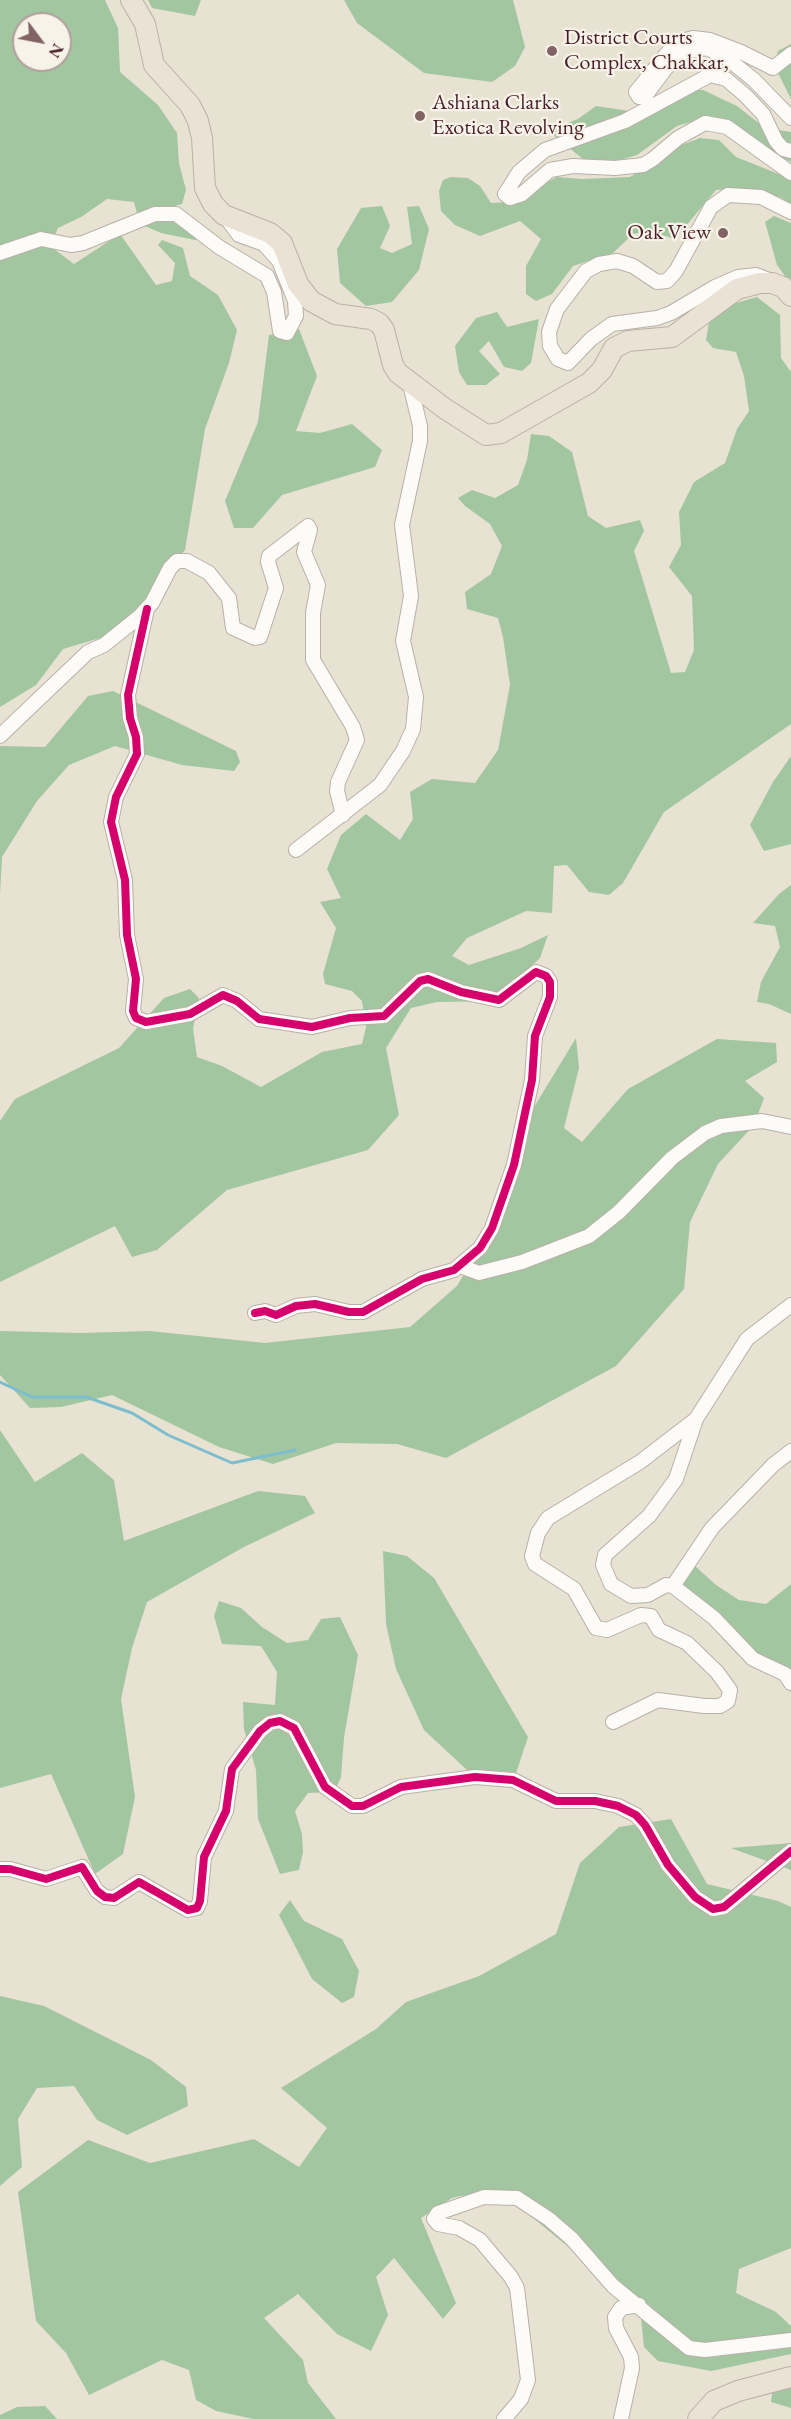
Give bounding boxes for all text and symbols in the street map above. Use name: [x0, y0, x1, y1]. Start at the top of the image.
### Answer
north arrow: [12, 12, 72, 72]
place label: District Courts Complex, Chakkar,: [564, 25, 729, 76]
text: N: [44, 40, 68, 62]
marker: District Courts Complex, Chakkar,: [545, 44, 559, 58]
place label: Ashiana Clarks Exotica Revolving: [432, 90, 584, 142]
marker: Ashiana Clarks Exotica Revolving: [413, 109, 427, 123]
place label: Oak View: [627, 220, 711, 246]
marker: Oak View: [716, 226, 730, 240]

